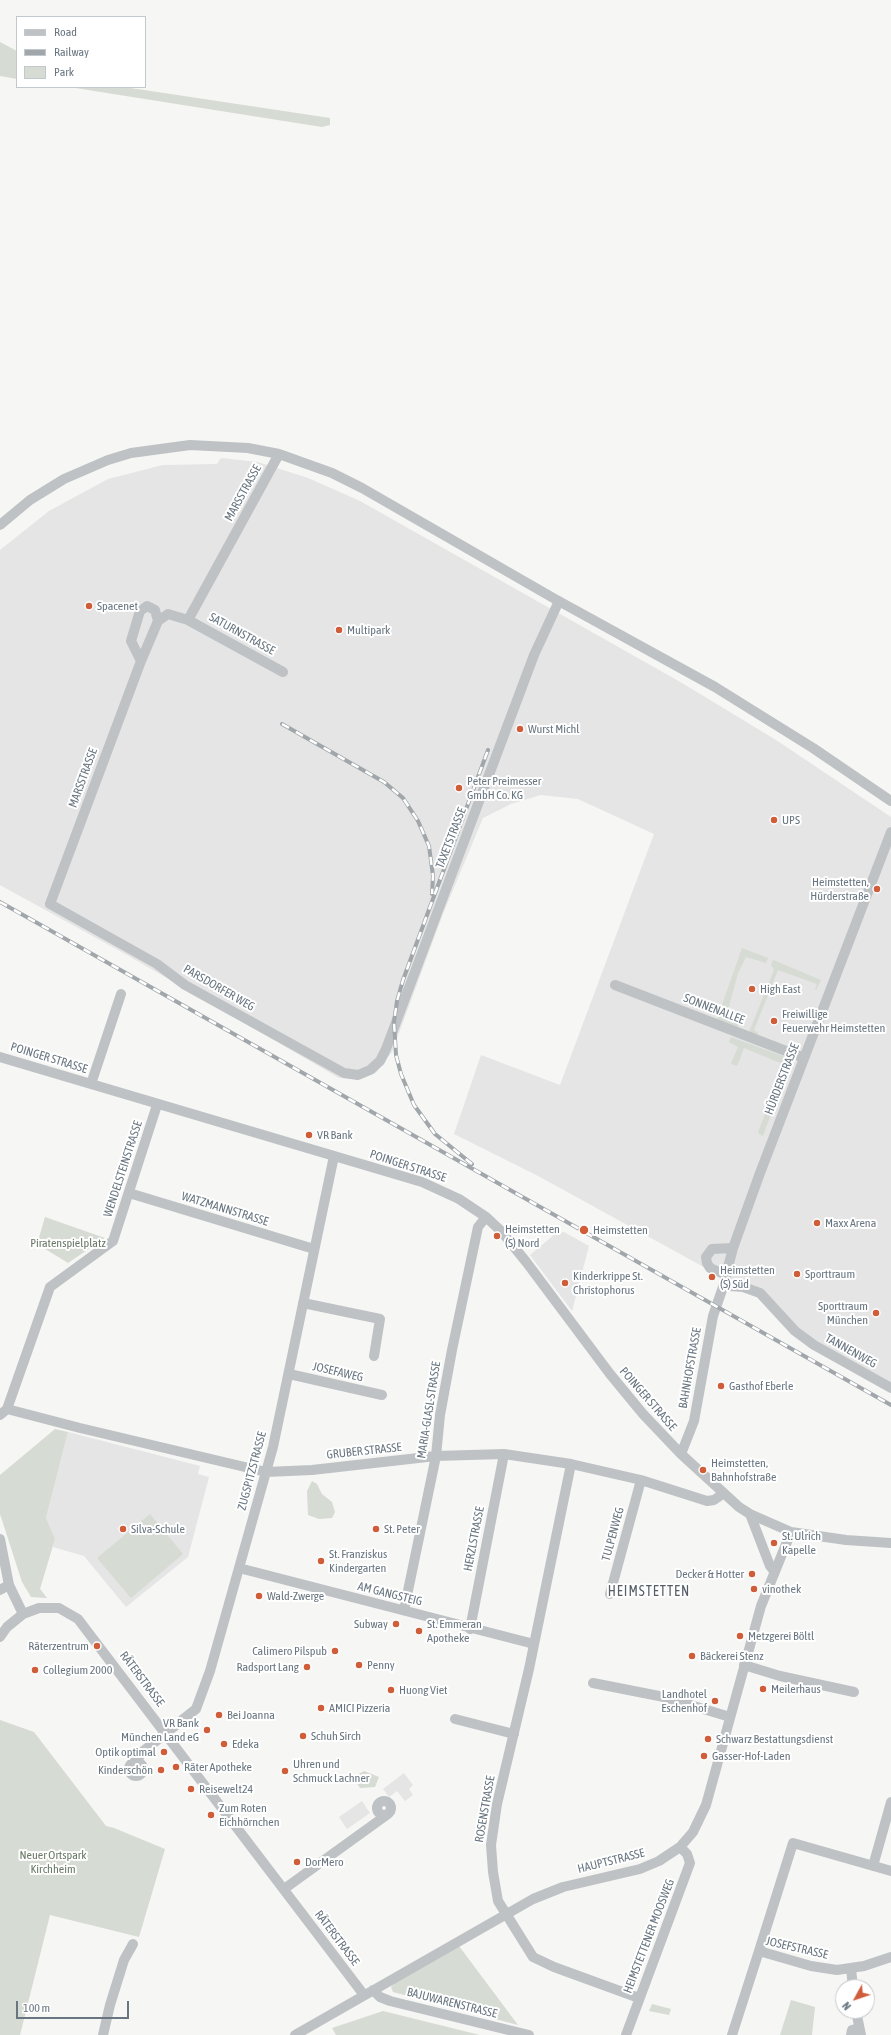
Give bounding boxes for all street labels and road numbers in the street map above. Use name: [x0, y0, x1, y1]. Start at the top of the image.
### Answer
street label: MARSSTRASSE: [222, 462, 264, 524]
street label: SATURNSTRASSE: [206, 610, 278, 658]
street label: MARSSTRASSE: [66, 746, 100, 810]
street label: TAXETSTRASSE: [433, 806, 469, 870]
street label: PARSDORFER WEG: [181, 962, 257, 1014]
street label: SONNENALLEE: [682, 991, 746, 1027]
street label: POINGER STRASSE: [9, 1039, 89, 1077]
street label: HÜRDERSTRASSE: [762, 1041, 802, 1117]
street label: WENDELSTEINSTRASSE: [101, 1119, 145, 1219]
street label: POINGER STRASSE: [368, 1147, 448, 1185]
street label: WATZMANNSTRASSE: [180, 1189, 270, 1229]
street label: BAHNHOFSTRASSE: [676, 1326, 704, 1410]
street label: TANNENWEG: [822, 1331, 880, 1371]
street label: JOSEFAWEG: [311, 1359, 365, 1385]
street label: MARIA-GLASL-STRASSE: [414, 1360, 444, 1460]
street label: POINGER STRASSE: [616, 1364, 680, 1434]
street label: ZUGSPITZSTRASSE: [235, 1430, 269, 1512]
street label: GRUBER STRASSE: [326, 1440, 402, 1462]
street label: HERZLSTRASSE: [461, 1505, 487, 1573]
street label: TULPENWEG: [599, 1505, 627, 1563]
street label: AM GANGSTEIG: [356, 1579, 424, 1609]
street label: RÄTERSTRASSE: [117, 1649, 167, 1709]
street label: ROSENSTRASSE: [472, 1775, 498, 1843]
street label: HAUPTSTRASSE: [576, 1846, 646, 1876]
street label: HEIMSTETTENER MOOSWEG: [621, 1877, 677, 1995]
street label: RÄTERSTRASSE: [312, 1908, 362, 1968]
street label: JOSEFSTRASSE: [765, 1934, 829, 1962]
street label: BAJUWARENSTRASSE: [405, 1985, 499, 2021]

